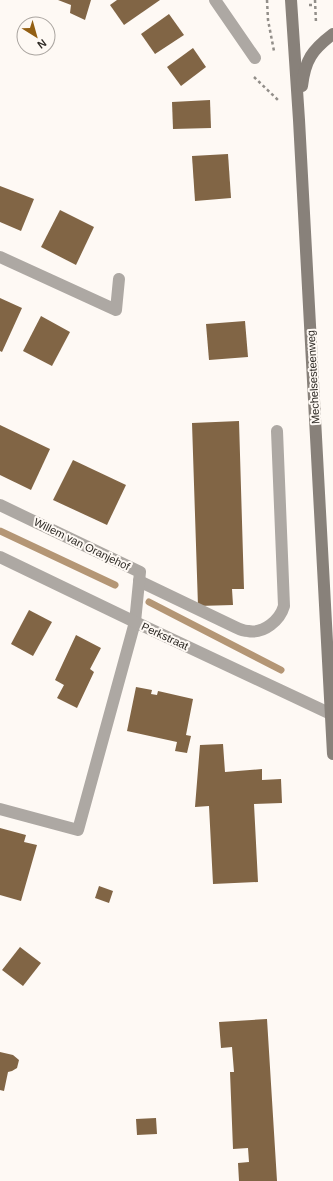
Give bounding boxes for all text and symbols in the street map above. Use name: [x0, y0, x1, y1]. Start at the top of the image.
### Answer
north arrow: [16, 16, 56, 56]
text: N: [35, 37, 49, 51]
street label: Mechelsesteenweg: [305, 330, 321, 424]
street label: Willem van Oranjehof: [32, 516, 133, 573]
street label: Perkstraat: [140, 620, 190, 652]

